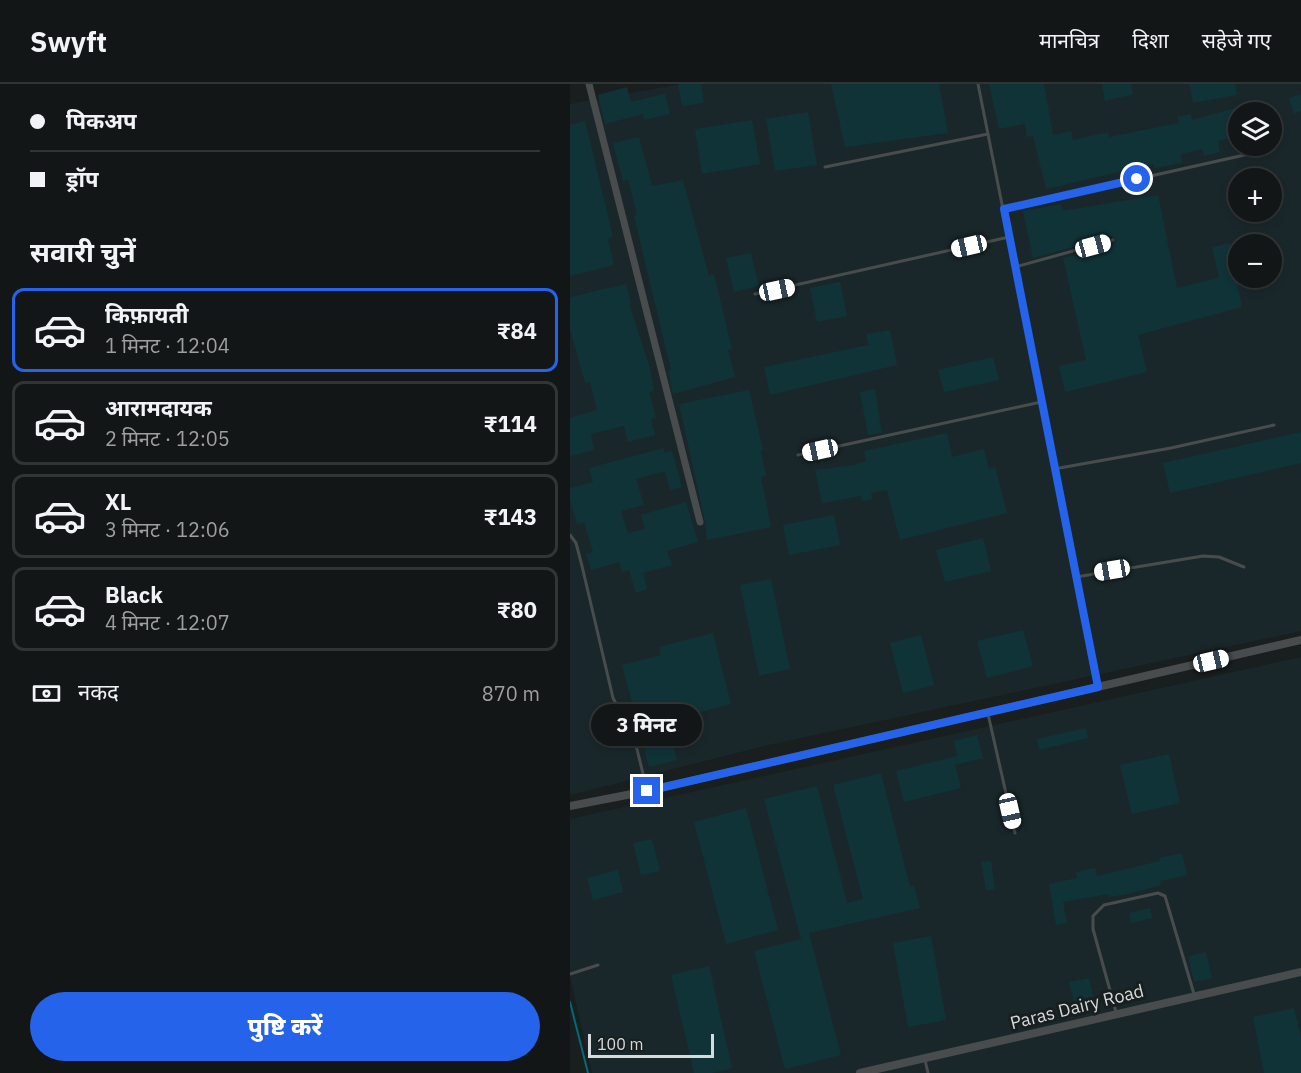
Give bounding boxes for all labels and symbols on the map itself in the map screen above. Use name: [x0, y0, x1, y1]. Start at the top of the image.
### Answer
route start: [1123, 165, 1150, 192]
car: [949, 233, 989, 259]
car: [1073, 233, 1113, 259]
car: [758, 277, 796, 303]
car: [801, 437, 839, 463]
car: [1093, 558, 1131, 582]
car: [1191, 648, 1231, 674]
callout: 3 मिनट: [592, 704, 702, 746]
route end: [633, 777, 660, 804]
car: [997, 791, 1023, 831]
street label: Paras Dairy Road: [1008, 979, 1146, 1034]
scale bar: [588, 1031, 714, 1058]

